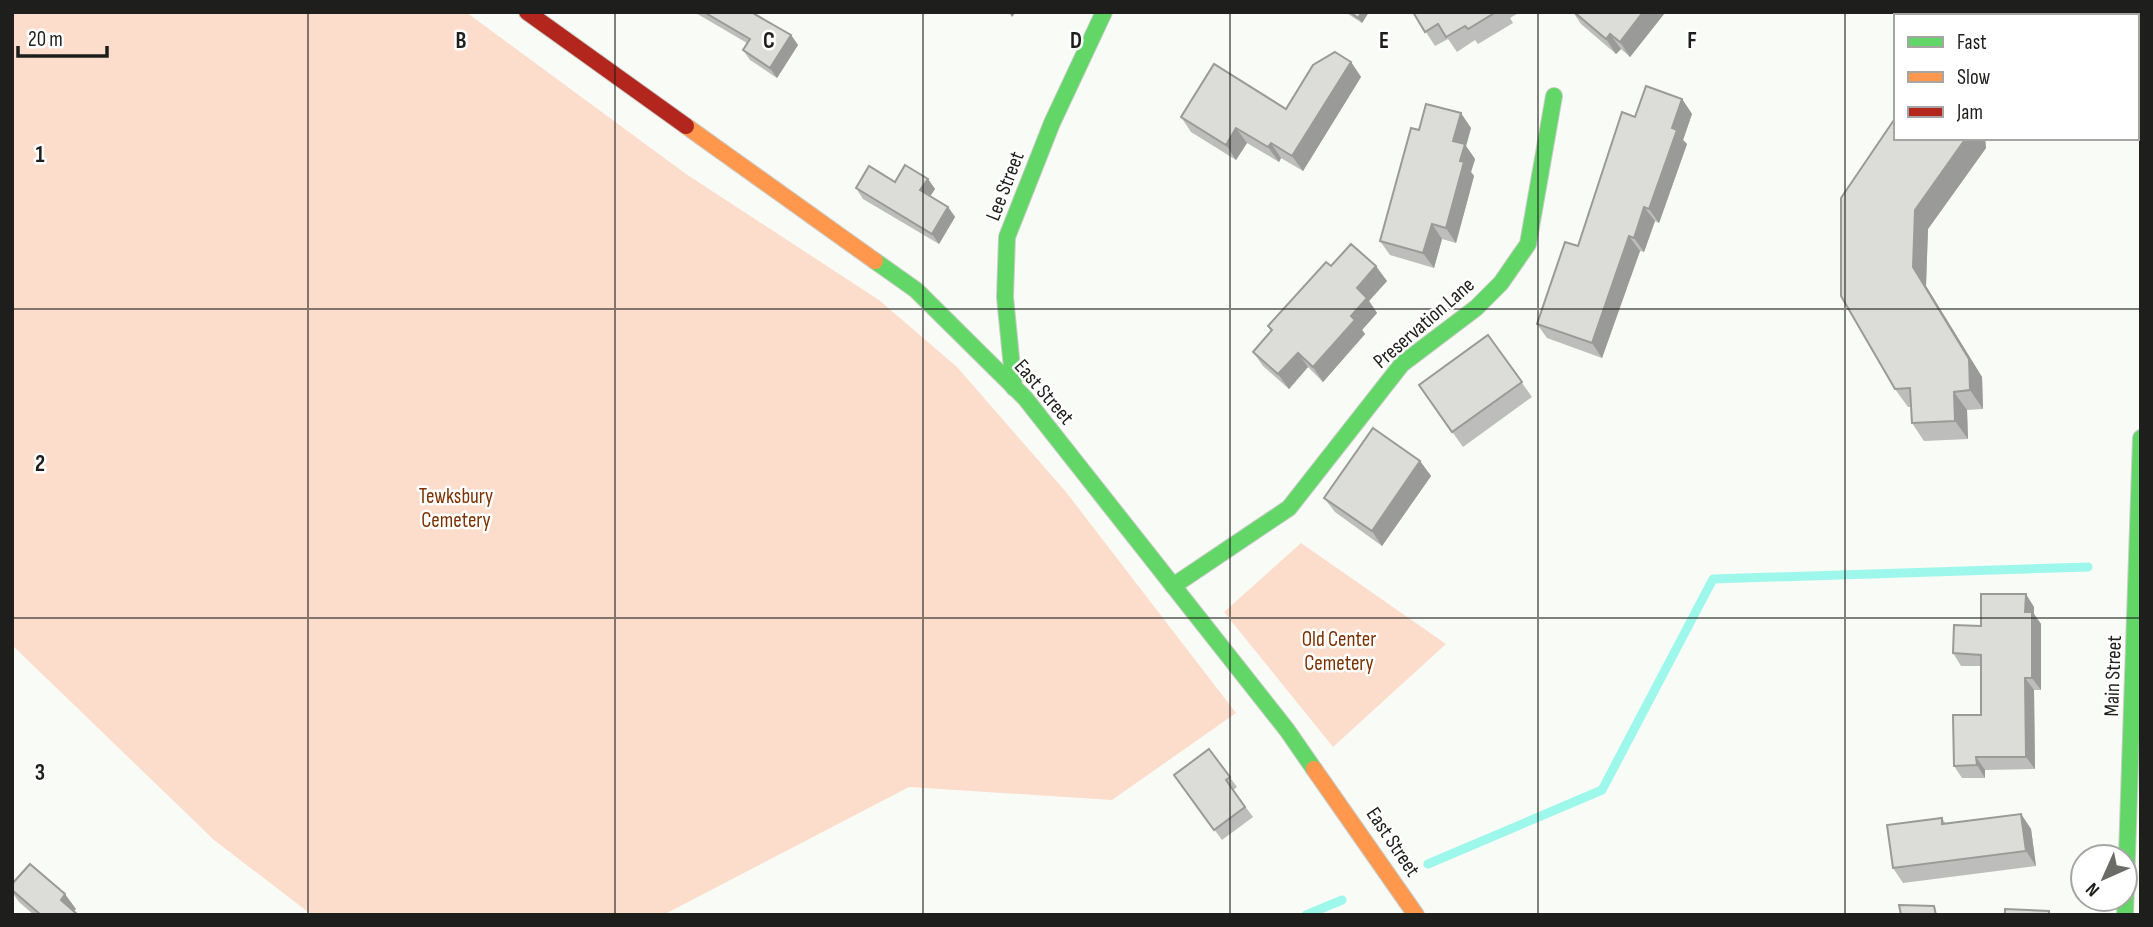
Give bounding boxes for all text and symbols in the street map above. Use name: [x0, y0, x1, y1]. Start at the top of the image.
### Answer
scale bar: [18, 14, 107, 58]
legend: [1894, 14, 2139, 140]
text: 20 m: [28, 27, 63, 52]
text: B: [456, 27, 467, 55]
text: C: [763, 27, 775, 55]
text: D: [1070, 27, 1082, 55]
text: E: [1379, 27, 1389, 55]
text: F: [1687, 27, 1697, 55]
text: Fast: [1957, 30, 1987, 55]
text: Slow: [1957, 65, 1991, 90]
text: Jam: [1956, 100, 1983, 125]
text: 1: [35, 141, 45, 169]
street label: Lee Street: [980, 148, 1030, 224]
street label: Preservation Lane: [1368, 272, 1480, 374]
street label: East Street: [1009, 354, 1079, 430]
text: 2: [35, 450, 45, 478]
park label: Tewksbury Cemetery: [419, 484, 493, 533]
park label: Old Center Cemetery: [1302, 627, 1376, 676]
street label: Main Street: [2099, 635, 2127, 717]
text: 3: [35, 759, 45, 787]
street label: East Street: [1361, 803, 1425, 881]
north arrow: [2069, 843, 2139, 913]
text: N: [2081, 877, 2105, 901]

